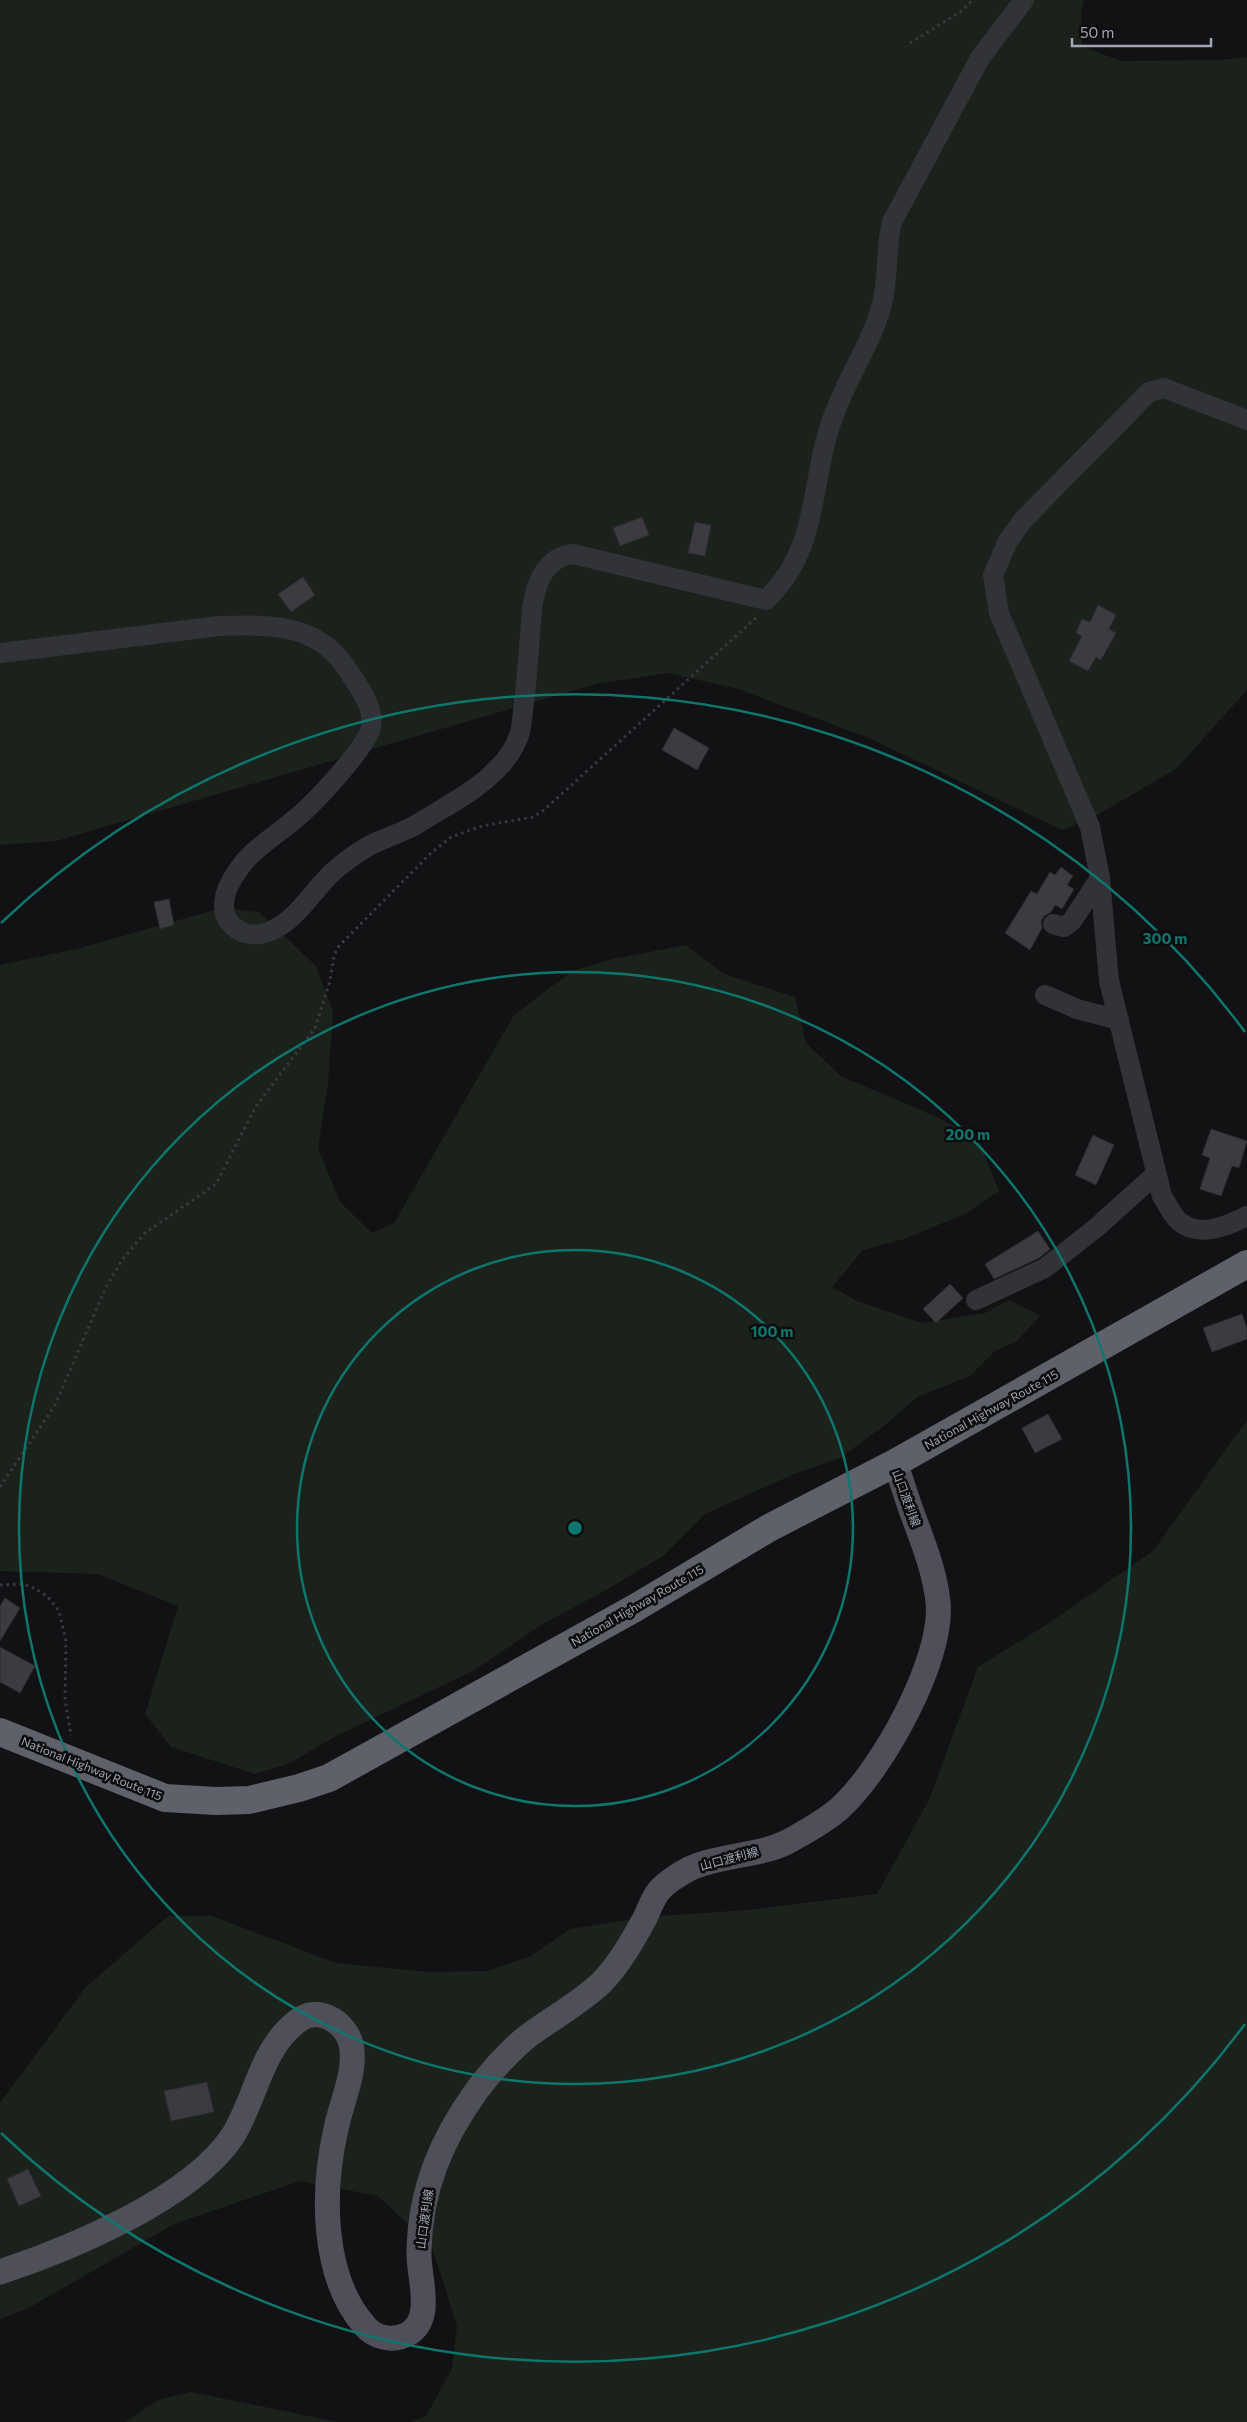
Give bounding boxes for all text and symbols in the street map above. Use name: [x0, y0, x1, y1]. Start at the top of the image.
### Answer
scale bar: [1072, 15, 1211, 47]
text: 50 m: [1080, 23, 1114, 41]
text: 300 m: [1143, 929, 1187, 947]
text: 200 m: [946, 1125, 990, 1143]
text: 100 m: [751, 1322, 793, 1340]
street label: National Highway Route 115: [922, 1366, 1060, 1452]
street label: 山口渡利線: [890, 1467, 924, 1529]
centre of rings: [566, 1519, 584, 1537]
street label: National Highway Route 115: [568, 1561, 706, 1649]
street label: National Highway Route 115: [20, 1733, 165, 1803]
street label: 山口渡利線: [698, 1843, 760, 1873]
street label: 山口渡利線: [413, 2188, 435, 2250]

